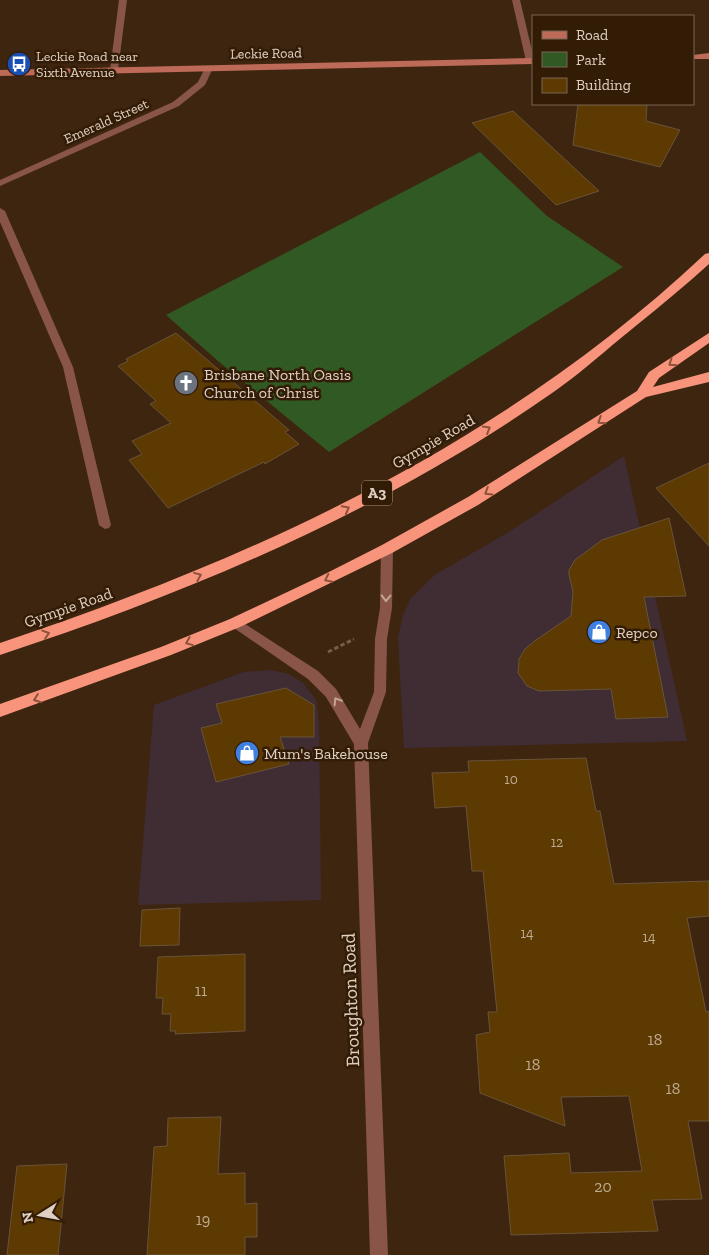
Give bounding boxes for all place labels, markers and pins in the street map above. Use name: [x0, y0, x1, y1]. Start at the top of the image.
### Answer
place label: Leckie Road near Sixth Avenue: [36, 48, 138, 81]
bus stop icon: Leckie Road near Sixth Avenue: [6, 51, 32, 77]
place label: Brisbane North Oasis Church of Christ: [204, 365, 351, 402]
church icon: Brisbane North Oasis Church of Christ: [173, 370, 199, 396]
shop icon: Repco: [586, 619, 612, 645]
place label: Repco: [616, 623, 658, 642]
shop icon: Mum's Bakehouse: [234, 740, 260, 766]
place label: Mum's Bakehouse: [264, 744, 388, 763]

